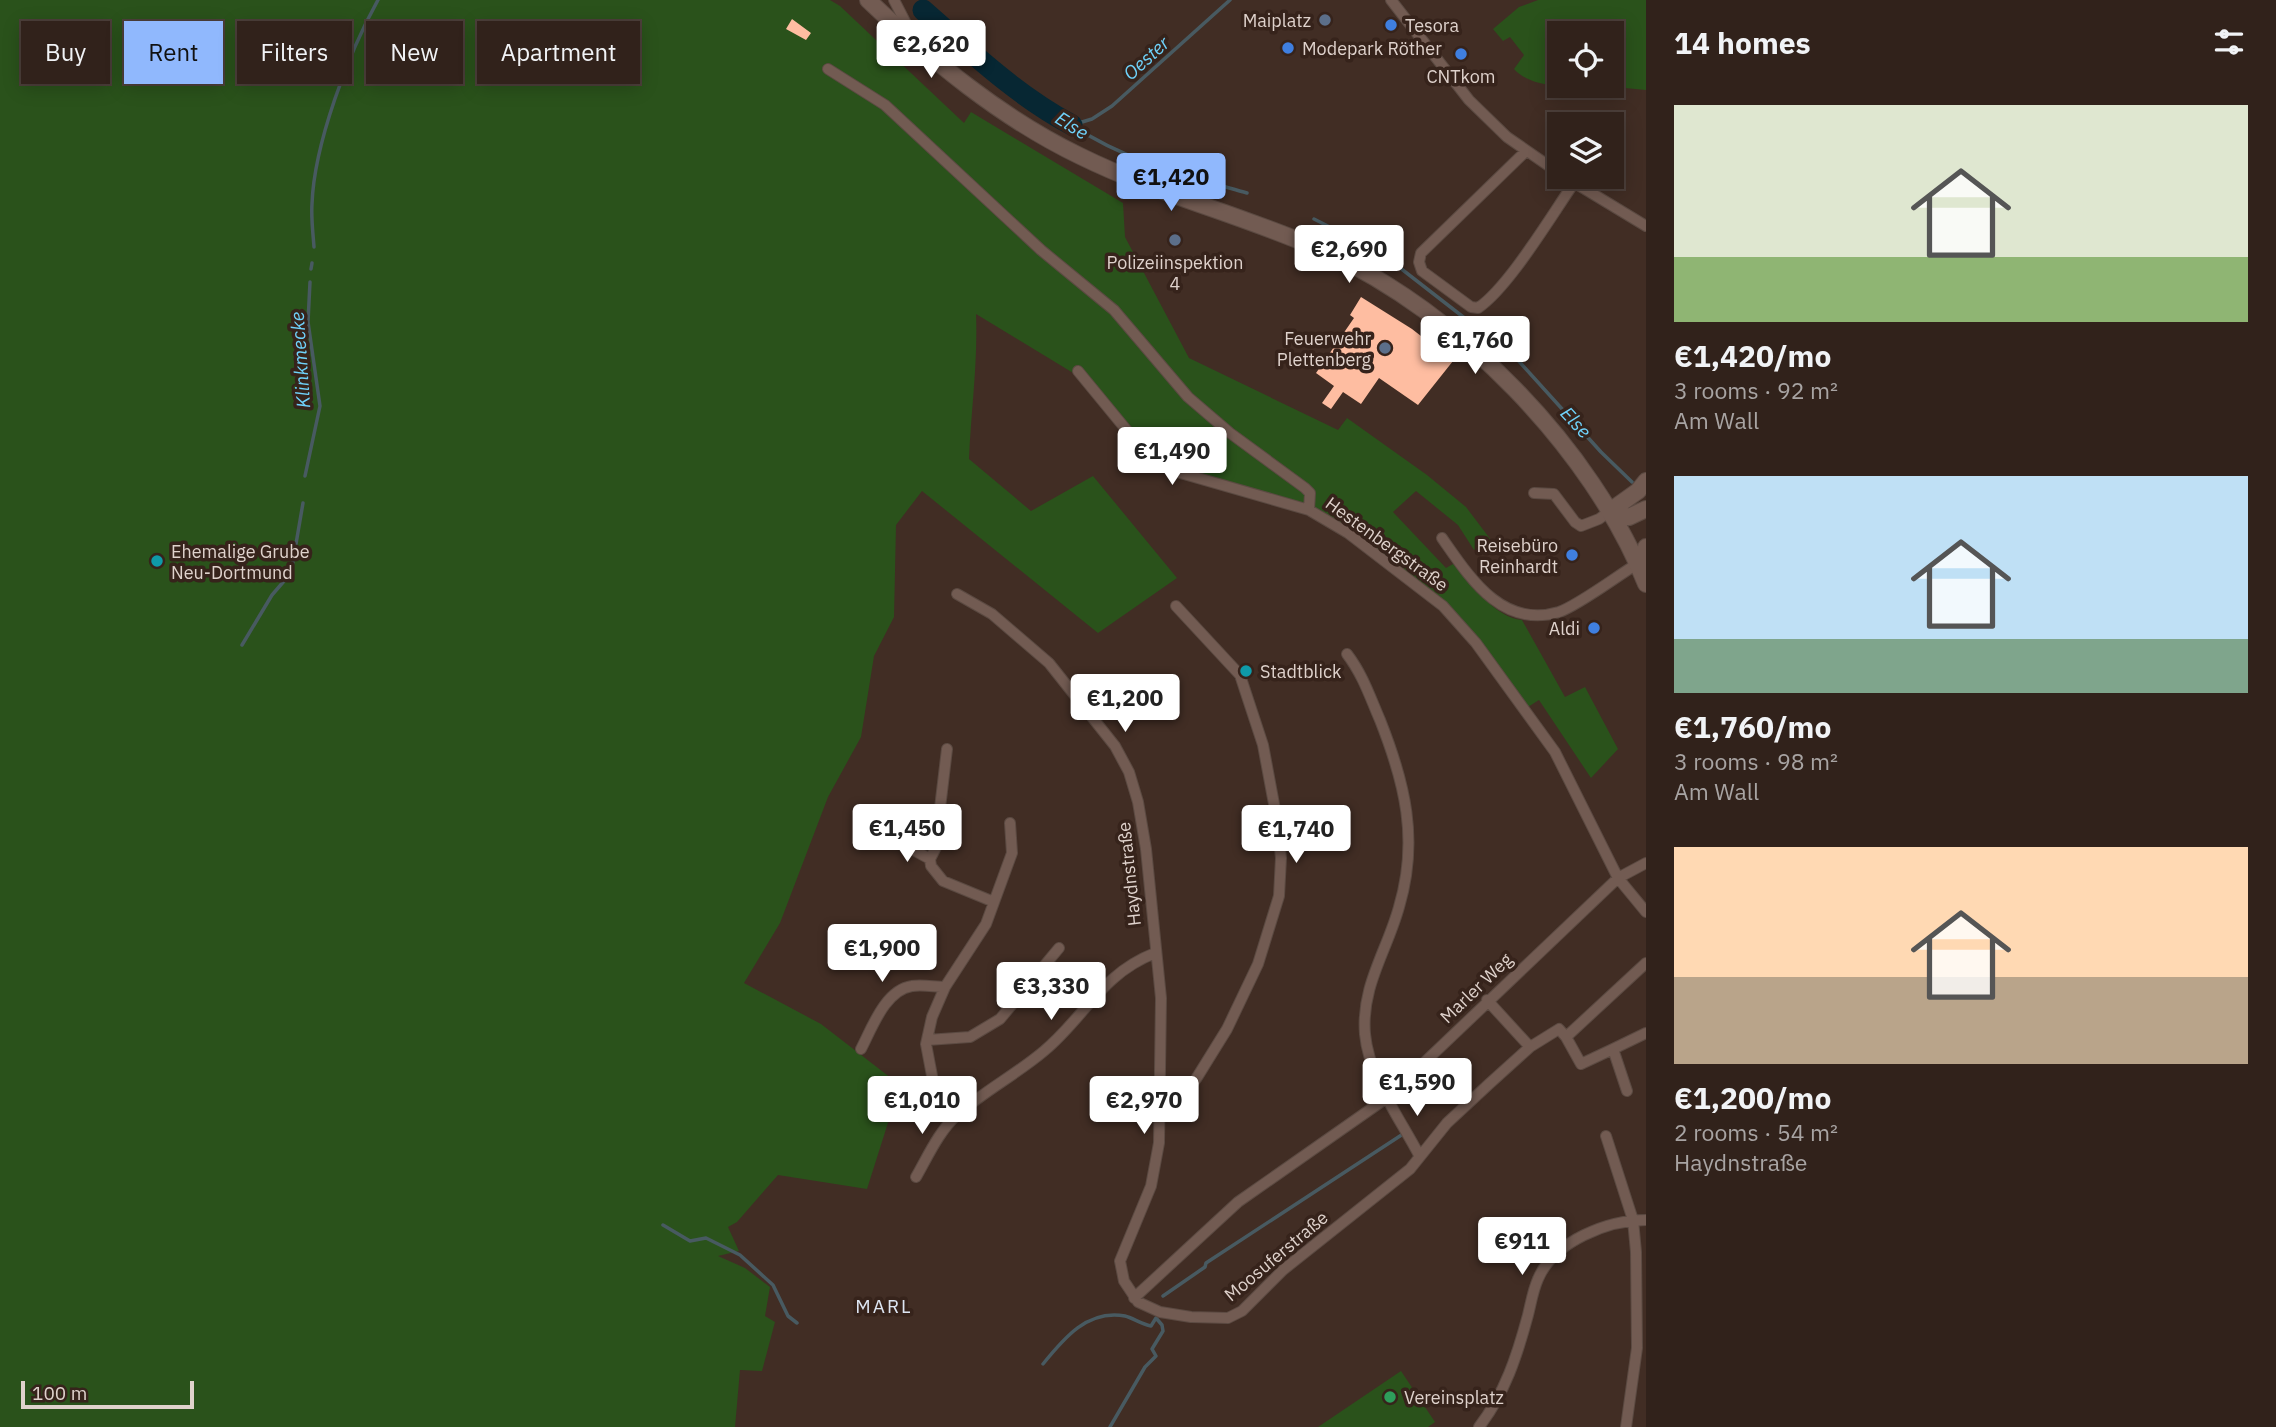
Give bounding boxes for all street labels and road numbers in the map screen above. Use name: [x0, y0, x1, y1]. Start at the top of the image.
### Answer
street label: Hestenbergstraße: [1321, 492, 1453, 596]
street label: Haydnstraße: [1112, 821, 1146, 927]
street label: Marler Weg: [1435, 948, 1517, 1028]
street label: Moosuferstraße: [1219, 1206, 1333, 1306]

